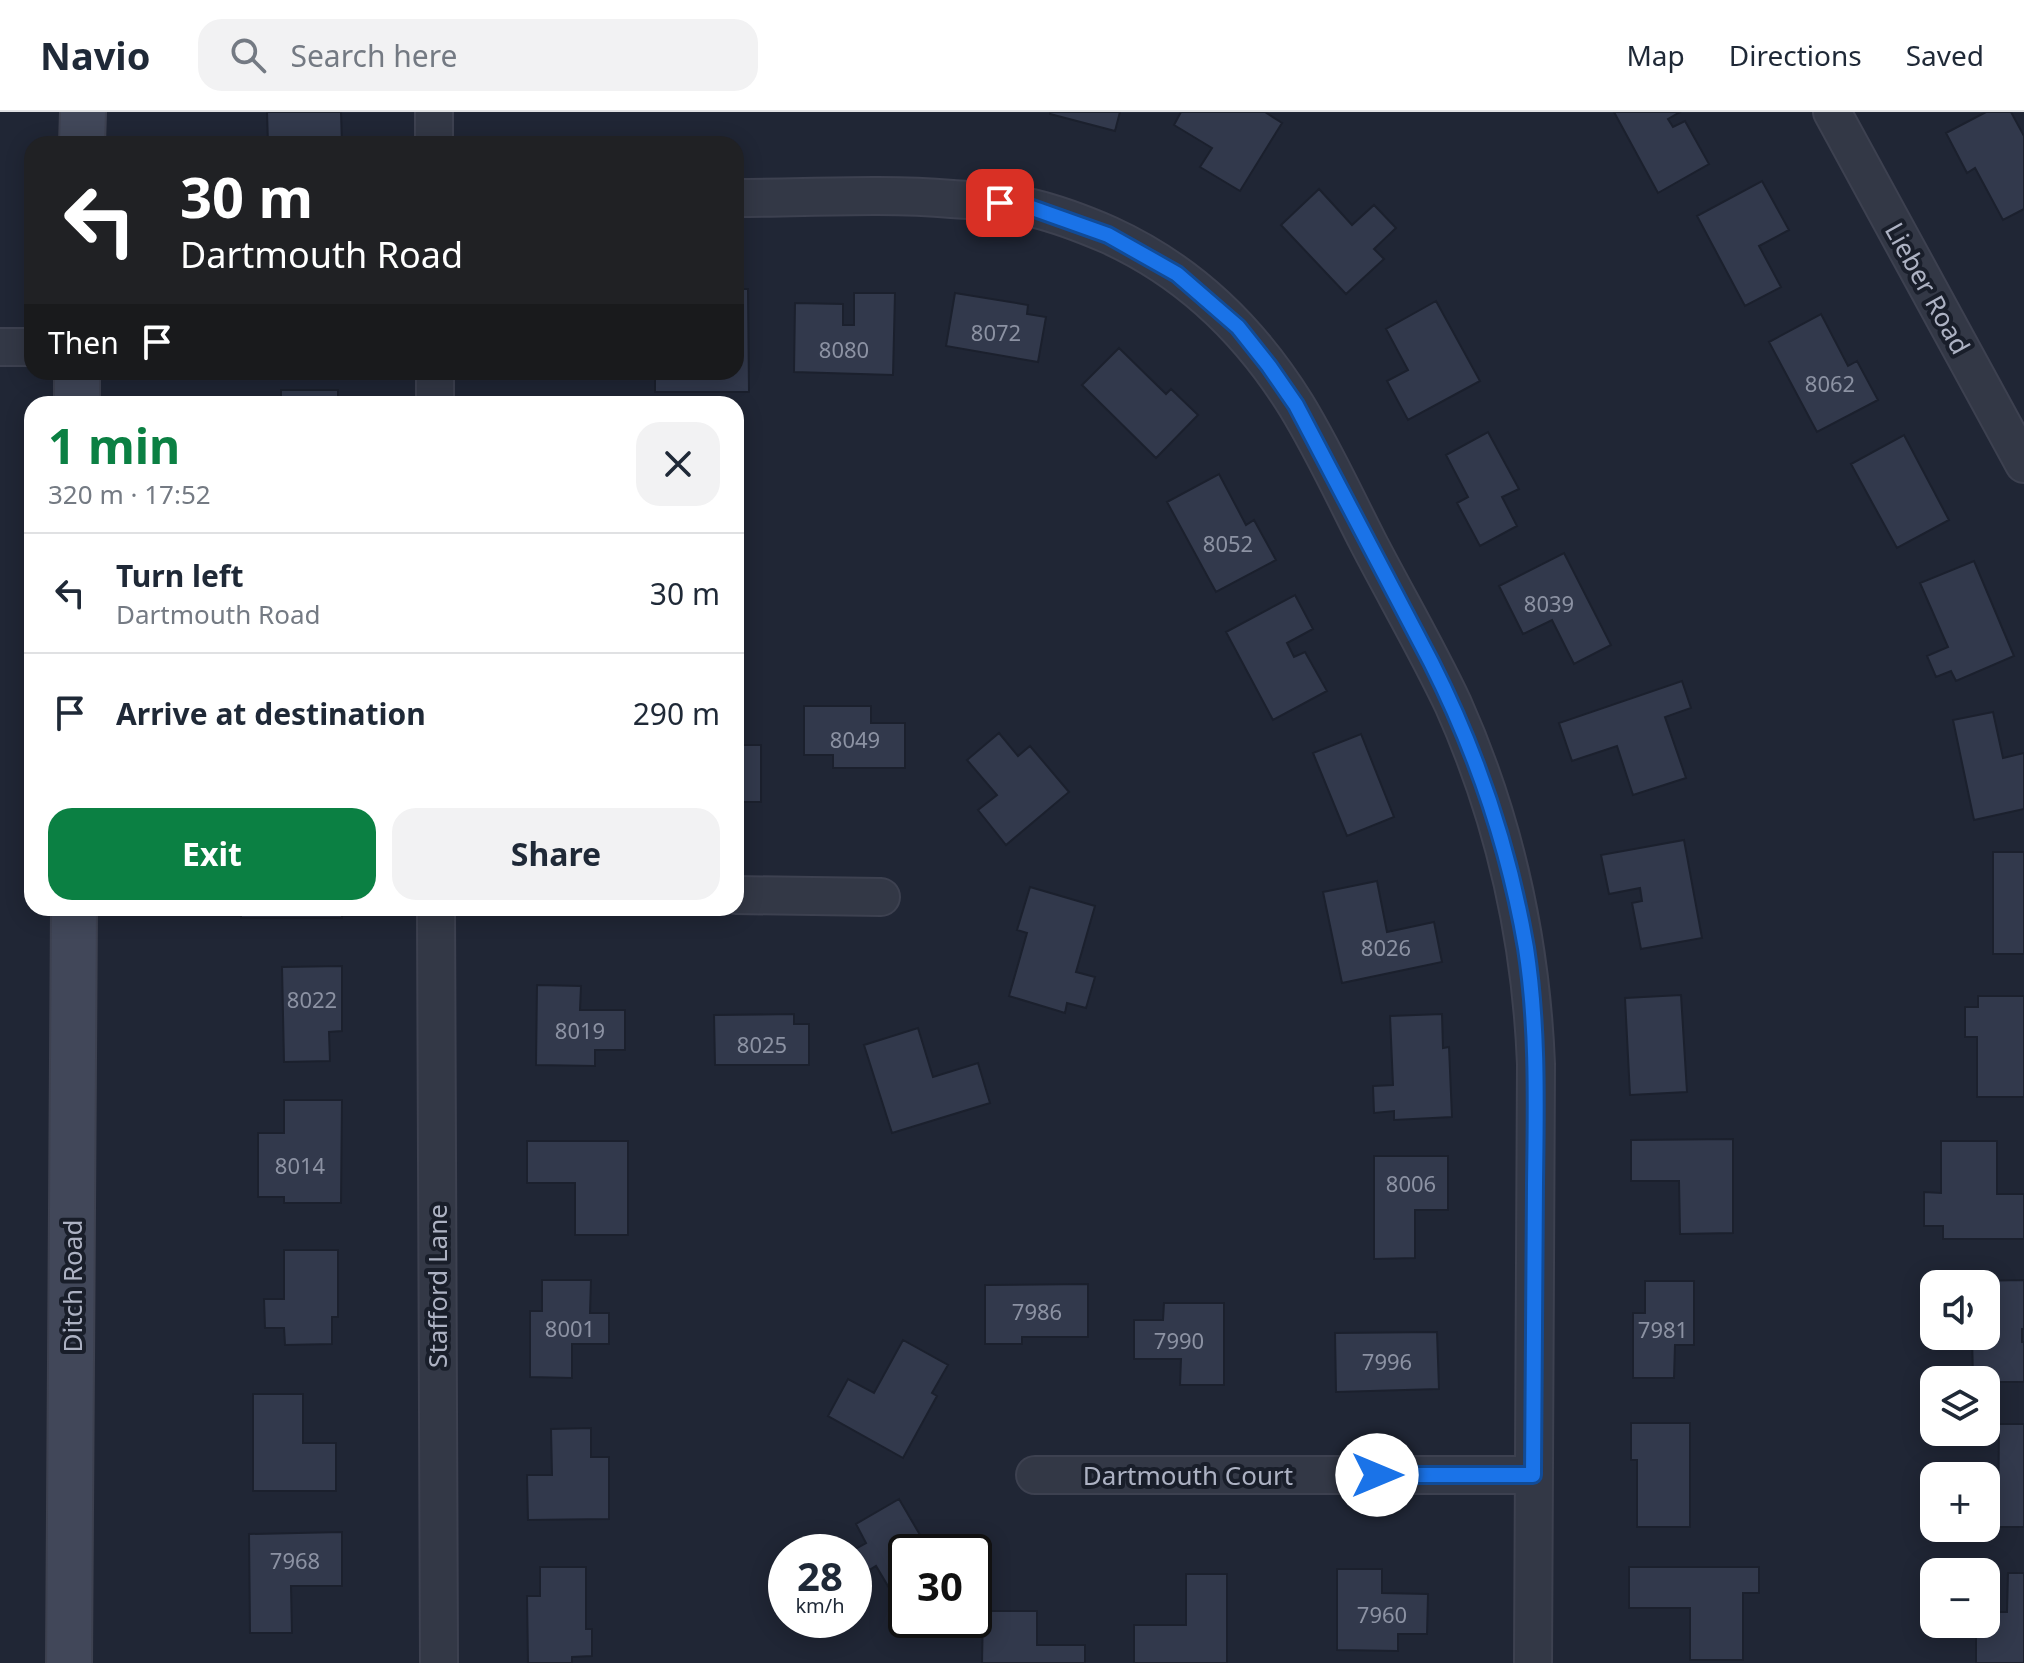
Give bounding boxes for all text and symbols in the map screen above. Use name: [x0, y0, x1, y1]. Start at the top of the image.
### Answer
search box: [198, 19, 758, 91]
text: Navio: [40, 29, 150, 81]
icon: search: [226, 33, 270, 77]
text: Search here: [290, 35, 457, 76]
text: Map: [1626, 36, 1685, 74]
text: Directions: [1729, 36, 1862, 74]
text: Saved: [1906, 36, 1984, 74]
text: 30 m: [180, 158, 313, 234]
icon: left: [48, 168, 152, 272]
pin: [966, 169, 1034, 237]
icon: arrive: [978, 181, 1022, 225]
street label: Lieber Road: [1877, 216, 1979, 360]
text: Dartmouth Road: [180, 230, 463, 279]
house number: 8072: [971, 317, 1021, 347]
icon: arrive: [135, 320, 179, 364]
text: Then: [48, 322, 119, 363]
house number: 8080: [819, 334, 869, 364]
house number: 8062: [1805, 368, 1855, 398]
text: 1 min: [48, 413, 180, 478]
button: close: [636, 422, 720, 506]
text: 320 m · 17:52: [48, 476, 211, 512]
house number: 8052: [1203, 528, 1253, 558]
text: Turn left: [116, 555, 244, 596]
icon: left: [48, 571, 92, 615]
text: 30 m: [650, 573, 720, 614]
house number: 8039: [1524, 588, 1574, 618]
text: Dartmouth Road: [116, 596, 321, 632]
icon: arrive: [48, 691, 92, 735]
text: Arrive at destination: [116, 693, 426, 734]
text: 290 m: [633, 693, 720, 734]
house number: 8049: [830, 724, 880, 754]
button: Exit: [48, 808, 376, 900]
button: Share: [392, 808, 720, 900]
house number: 8026: [1361, 932, 1411, 962]
house number: 8022: [287, 984, 337, 1014]
house number: 8019: [555, 1015, 605, 1045]
house number: 8025: [737, 1029, 787, 1059]
house number: 8014: [275, 1150, 326, 1180]
house number: 8006: [1386, 1168, 1436, 1198]
street label: Stafford Lane: [419, 1204, 455, 1368]
street label: Ditch Road: [54, 1220, 90, 1352]
map controls: [1920, 1270, 2000, 1638]
button: sound: [1920, 1270, 2000, 1350]
house number: 7986: [1012, 1296, 1062, 1326]
house number: 8001: [545, 1313, 595, 1343]
house number: 7981: [1638, 1314, 1688, 1344]
house number: 7990: [1154, 1325, 1204, 1355]
house number: 7996: [1362, 1346, 1412, 1376]
button: layers: [1920, 1366, 2000, 1446]
position arrow: [1335, 1433, 1419, 1517]
street label: Dartmouth Court: [1083, 1457, 1293, 1493]
button: +: [1920, 1462, 2000, 1542]
speed limit sign: 30: [888, 1534, 992, 1638]
house number: 7968: [270, 1545, 320, 1575]
text: 28: [797, 1548, 843, 1603]
button: −: [1920, 1558, 2000, 1638]
text: km/h: [795, 1592, 845, 1619]
house number: 7960: [1357, 1599, 1407, 1629]

